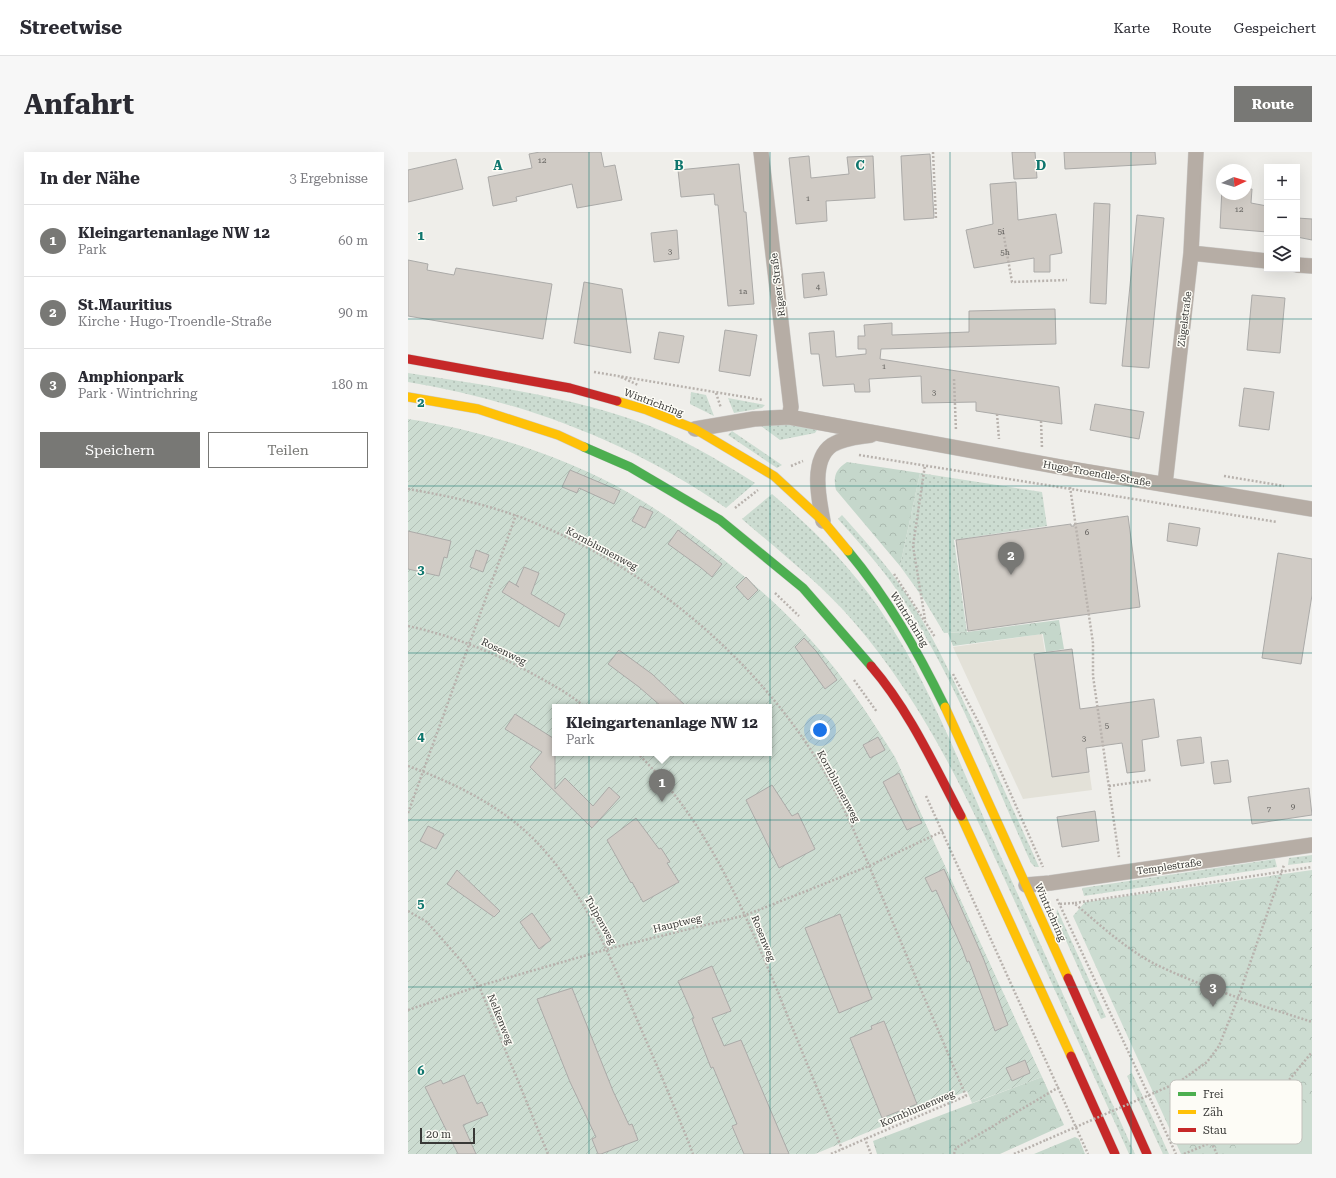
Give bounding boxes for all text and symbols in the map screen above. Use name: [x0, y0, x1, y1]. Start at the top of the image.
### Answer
text: Streetwise: [20, 16, 122, 39]
text: Karte: [1114, 20, 1150, 36]
text: Route: [1172, 20, 1212, 36]
text: Gespeichert: [1234, 20, 1316, 36]
button: Route: [1234, 86, 1312, 122]
text: Anfahrt: [24, 88, 134, 121]
house number: 12: [538, 156, 547, 165]
text: A: [493, 158, 503, 173]
text: B: [674, 158, 684, 173]
text: C: [855, 158, 865, 173]
text: D: [1036, 158, 1046, 173]
north arrow: [1216, 164, 1252, 200]
map controls: [1264, 164, 1300, 272]
button: +: [1264, 164, 1300, 200]
text: In der Nähe: [40, 168, 140, 188]
text: 3 Ergebnisse: [290, 171, 368, 186]
house number: 1: [806, 194, 811, 203]
button: −: [1264, 200, 1300, 236]
house number: 12: [1235, 205, 1244, 214]
text: Kleingartenanlage NW 12: [78, 224, 270, 242]
house number: 5i: [997, 227, 1005, 236]
text: 1: [417, 228, 425, 243]
text: 1: [49, 233, 57, 248]
text: 60 m: [338, 233, 368, 248]
button: layers: [1264, 236, 1300, 272]
text: Park: [78, 242, 107, 257]
house number: 3: [668, 247, 673, 256]
house number: 5h: [1000, 248, 1010, 257]
street label: Rigaer Straße: [768, 252, 787, 317]
house number: 4: [816, 283, 821, 292]
house number: 1a: [739, 287, 748, 296]
street label: Zügelstraße: [1176, 290, 1193, 348]
text: St.Mauritius: [78, 296, 172, 314]
text: 2: [49, 305, 57, 320]
text: 90 m: [338, 305, 368, 320]
text: Kirche · Hugo-Troendle-Straße: [78, 314, 272, 329]
house number: 1: [882, 362, 887, 371]
text: Amphionpark: [78, 368, 184, 386]
text: 3: [49, 377, 57, 392]
text: 180 m: [331, 377, 368, 392]
text: Park · Wintrichring: [78, 386, 197, 401]
street label: Wintrichring: [623, 387, 685, 418]
house number: 3: [932, 388, 937, 397]
text: 2: [417, 395, 425, 410]
button: Speichern: [40, 432, 200, 468]
button: Teilen: [208, 432, 368, 468]
street label: Hugo-Troendle-Straße: [1042, 459, 1152, 488]
street label: Kornblumenweg: [564, 525, 640, 572]
house number: 6: [1085, 528, 1090, 537]
pin: 2: [998, 542, 1024, 575]
text: 3: [417, 562, 425, 577]
street label: Wintrichring: [888, 590, 931, 649]
street label: Rosenweg: [479, 636, 528, 667]
popup: [552, 704, 772, 756]
text: Kleingartenanlage NW 12: [566, 714, 758, 732]
your location: [810, 720, 830, 740]
house number: 5: [1105, 721, 1110, 730]
text: 4: [417, 729, 425, 744]
text: Park: [566, 732, 595, 747]
house number: 3: [1082, 734, 1087, 743]
street label: Kornblumenweg: [815, 749, 862, 824]
pin: 1: [649, 769, 675, 802]
house number: 9: [1291, 802, 1296, 811]
house number: 7: [1267, 805, 1272, 814]
street label: Templestraße: [1136, 856, 1203, 876]
street label: Wintrichring: [1033, 882, 1068, 943]
street label: Tulpenweg: [583, 894, 618, 947]
text: 5: [417, 896, 425, 911]
street label: Hauptweg: [652, 912, 703, 935]
street label: Rosenweg: [749, 914, 778, 963]
pin: 3: [1200, 974, 1226, 1007]
street label: Nelkenweg: [485, 992, 516, 1046]
text: 6: [417, 1063, 425, 1078]
legend: [1170, 1080, 1302, 1144]
street label: Kornblumenweg: [878, 1088, 956, 1129]
text: Frei: [1203, 1088, 1224, 1101]
text: Zäh: [1203, 1106, 1223, 1119]
text: Stau: [1203, 1124, 1227, 1137]
scale bar: [420, 1126, 475, 1145]
text: 20 m: [426, 1128, 451, 1141]

